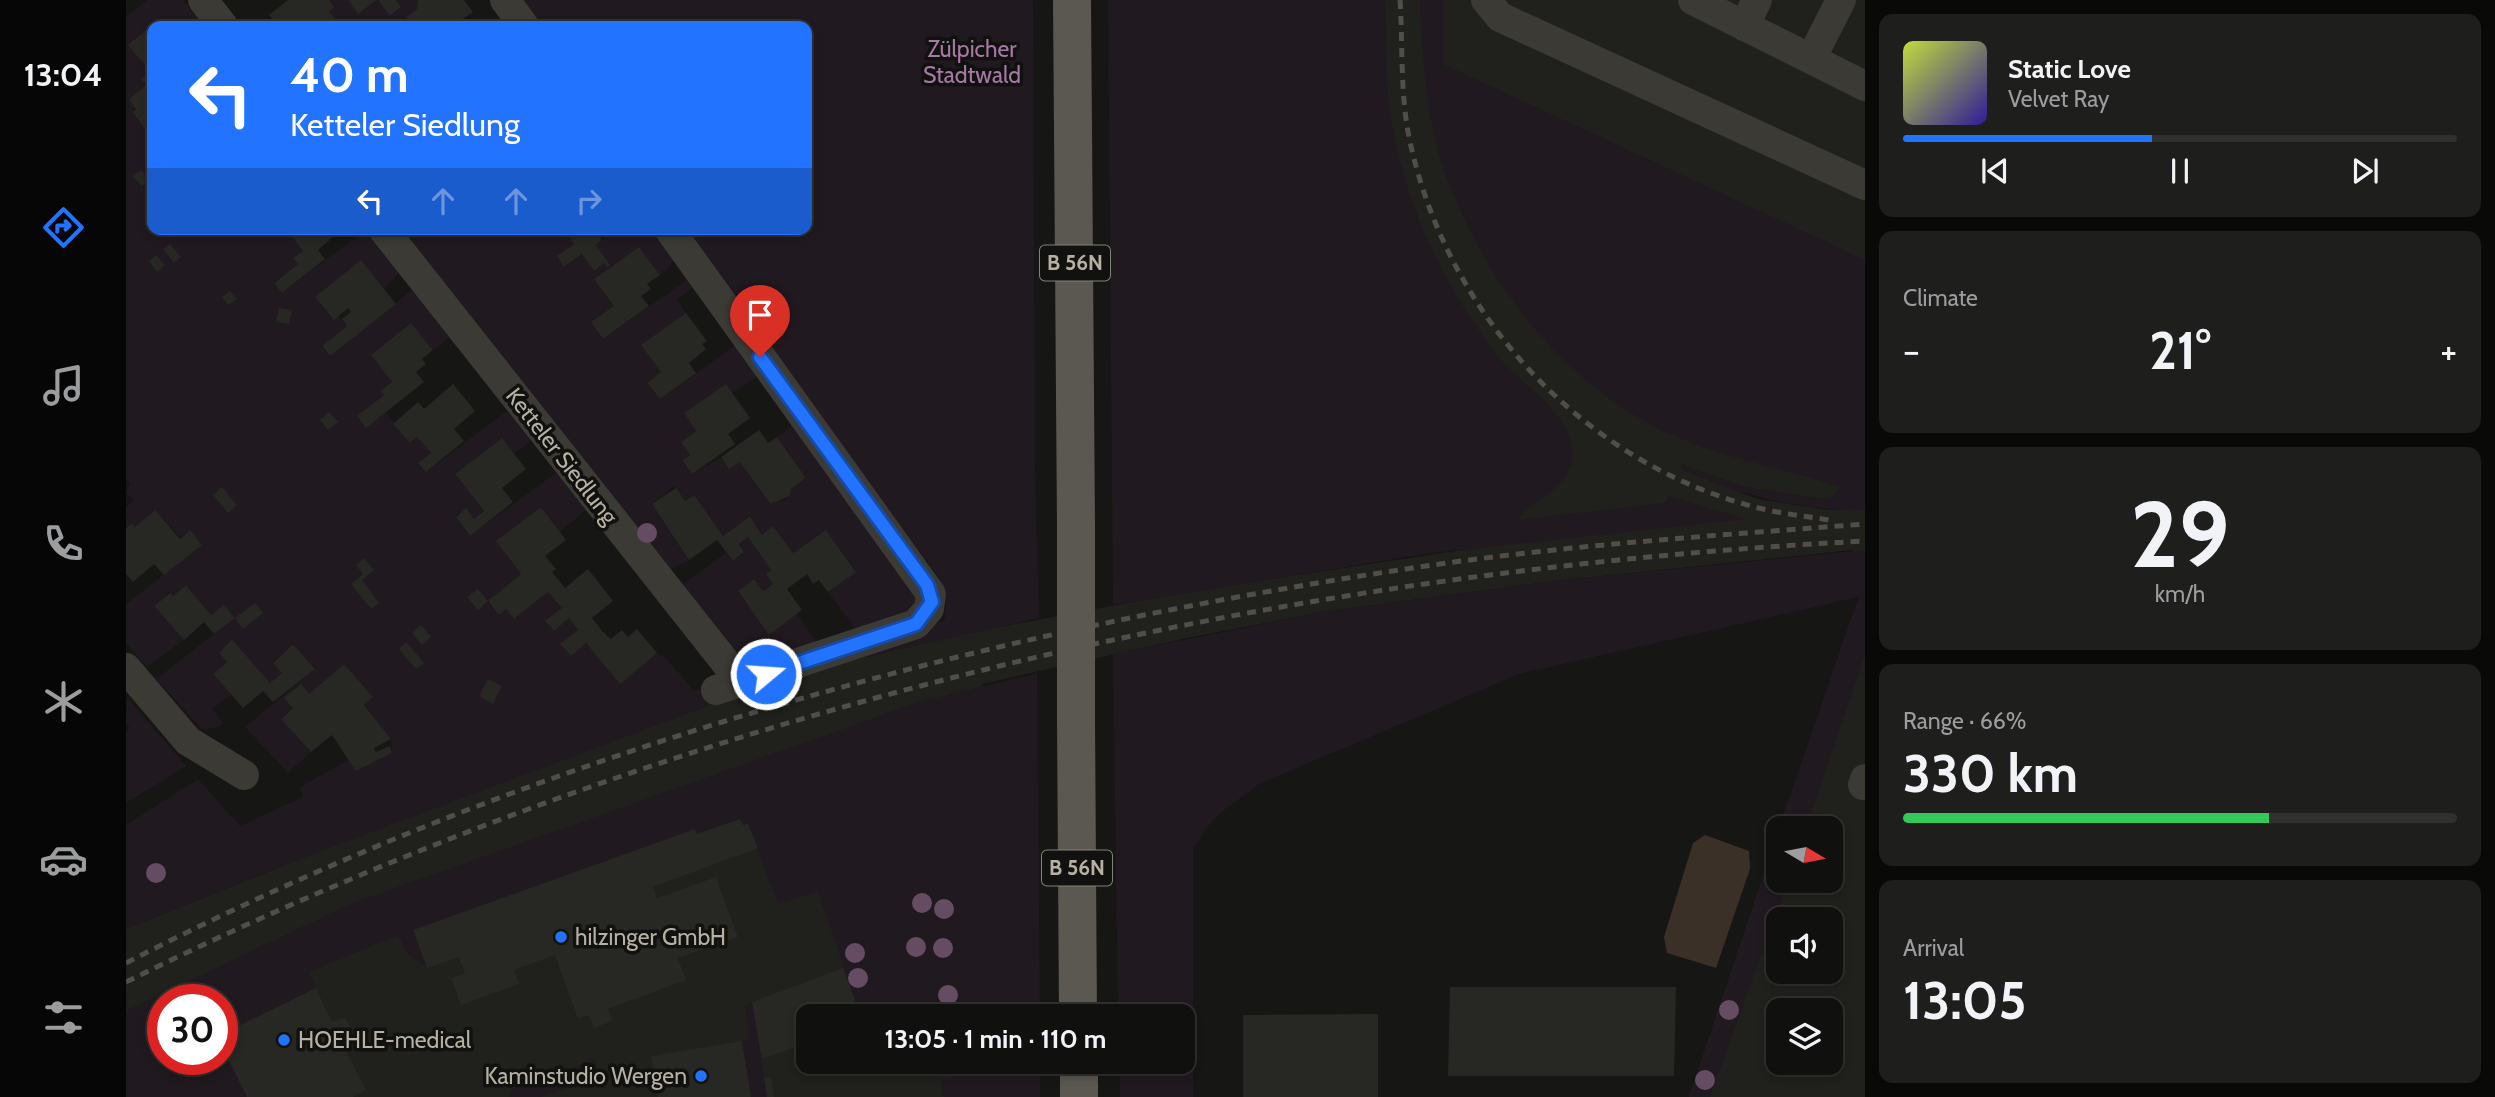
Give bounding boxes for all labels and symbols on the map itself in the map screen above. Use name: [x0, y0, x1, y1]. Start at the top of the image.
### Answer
park label: Zülpicher Stadtwald: [923, 35, 1021, 89]
road number: B 56N: [1040, 246, 1110, 280]
pin: [730, 285, 790, 357]
street label: Ketteler Siedlung: [500, 382, 624, 530]
position arrow: [729, 637, 803, 711]
north arrow: [1766, 816, 1843, 892]
road number: B 56N: [1042, 850, 1112, 886]
place label: hilzinger GmbH: [575, 923, 726, 951]
marker: hilzinger GmbH: [553, 929, 569, 945]
speed limit sign: 30: [147, 984, 238, 1075]
place label: HOEHLE-medical: [298, 1026, 472, 1054]
marker: HOEHLE-medical: [276, 1032, 292, 1048]
place label: Kaminstudio Wergen: [484, 1062, 687, 1090]
marker: Kaminstudio Wergen: [693, 1068, 709, 1084]

